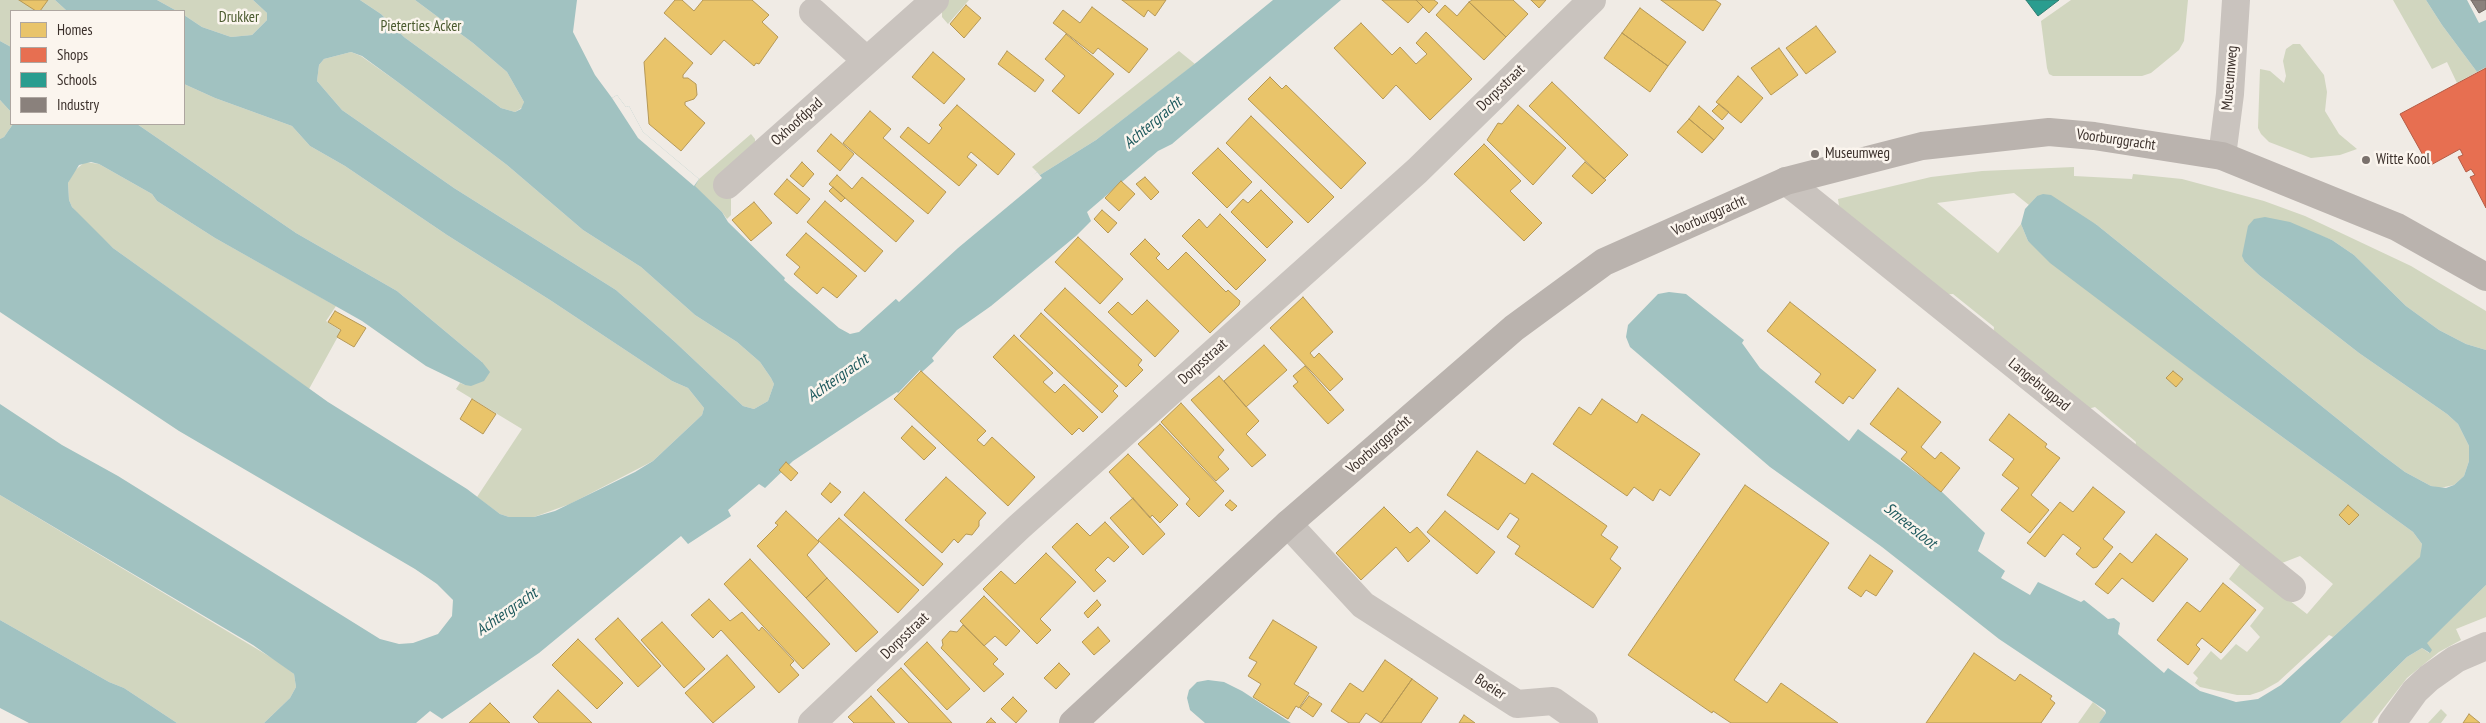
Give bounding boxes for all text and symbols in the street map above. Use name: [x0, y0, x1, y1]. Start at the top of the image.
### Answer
park label: Drukker: [219, 9, 259, 27]
legend: [10, 10, 185, 125]
park label: Pieterties Acker: [381, 18, 461, 36]
text: Homes: [57, 20, 93, 39]
text: Shops: [57, 45, 88, 64]
street label: Museumweg: [2218, 45, 2242, 111]
street label: Dorpsstraat: [1473, 61, 1529, 115]
text: Schools: [57, 70, 97, 89]
water label: Achtergracht: [1120, 93, 1186, 153]
street label: Oxhoofdpad: [768, 94, 826, 150]
text: Industry: [57, 95, 99, 114]
street label: Voorburggracht: [2075, 126, 2157, 154]
place label: Museumweg: [1825, 145, 1890, 163]
marker: Museumweg: [1809, 148, 1821, 160]
place label: Witte Kool: [2376, 151, 2430, 169]
marker: Witte Kool: [2360, 154, 2372, 166]
street label: Voorburggracht: [1669, 192, 1749, 240]
street label: Dorpsstraat: [1175, 335, 1231, 389]
water label: Achtergracht: [804, 350, 872, 406]
street label: Langebrugpad: [2005, 355, 2073, 415]
street label: Voorburggracht: [1343, 412, 1415, 478]
water label: Smeersloot: [1880, 499, 1940, 553]
water label: Achtergracht: [473, 584, 541, 640]
street label: Dorpsstraat: [877, 609, 933, 663]
street label: Boeier: [1471, 670, 1509, 704]

